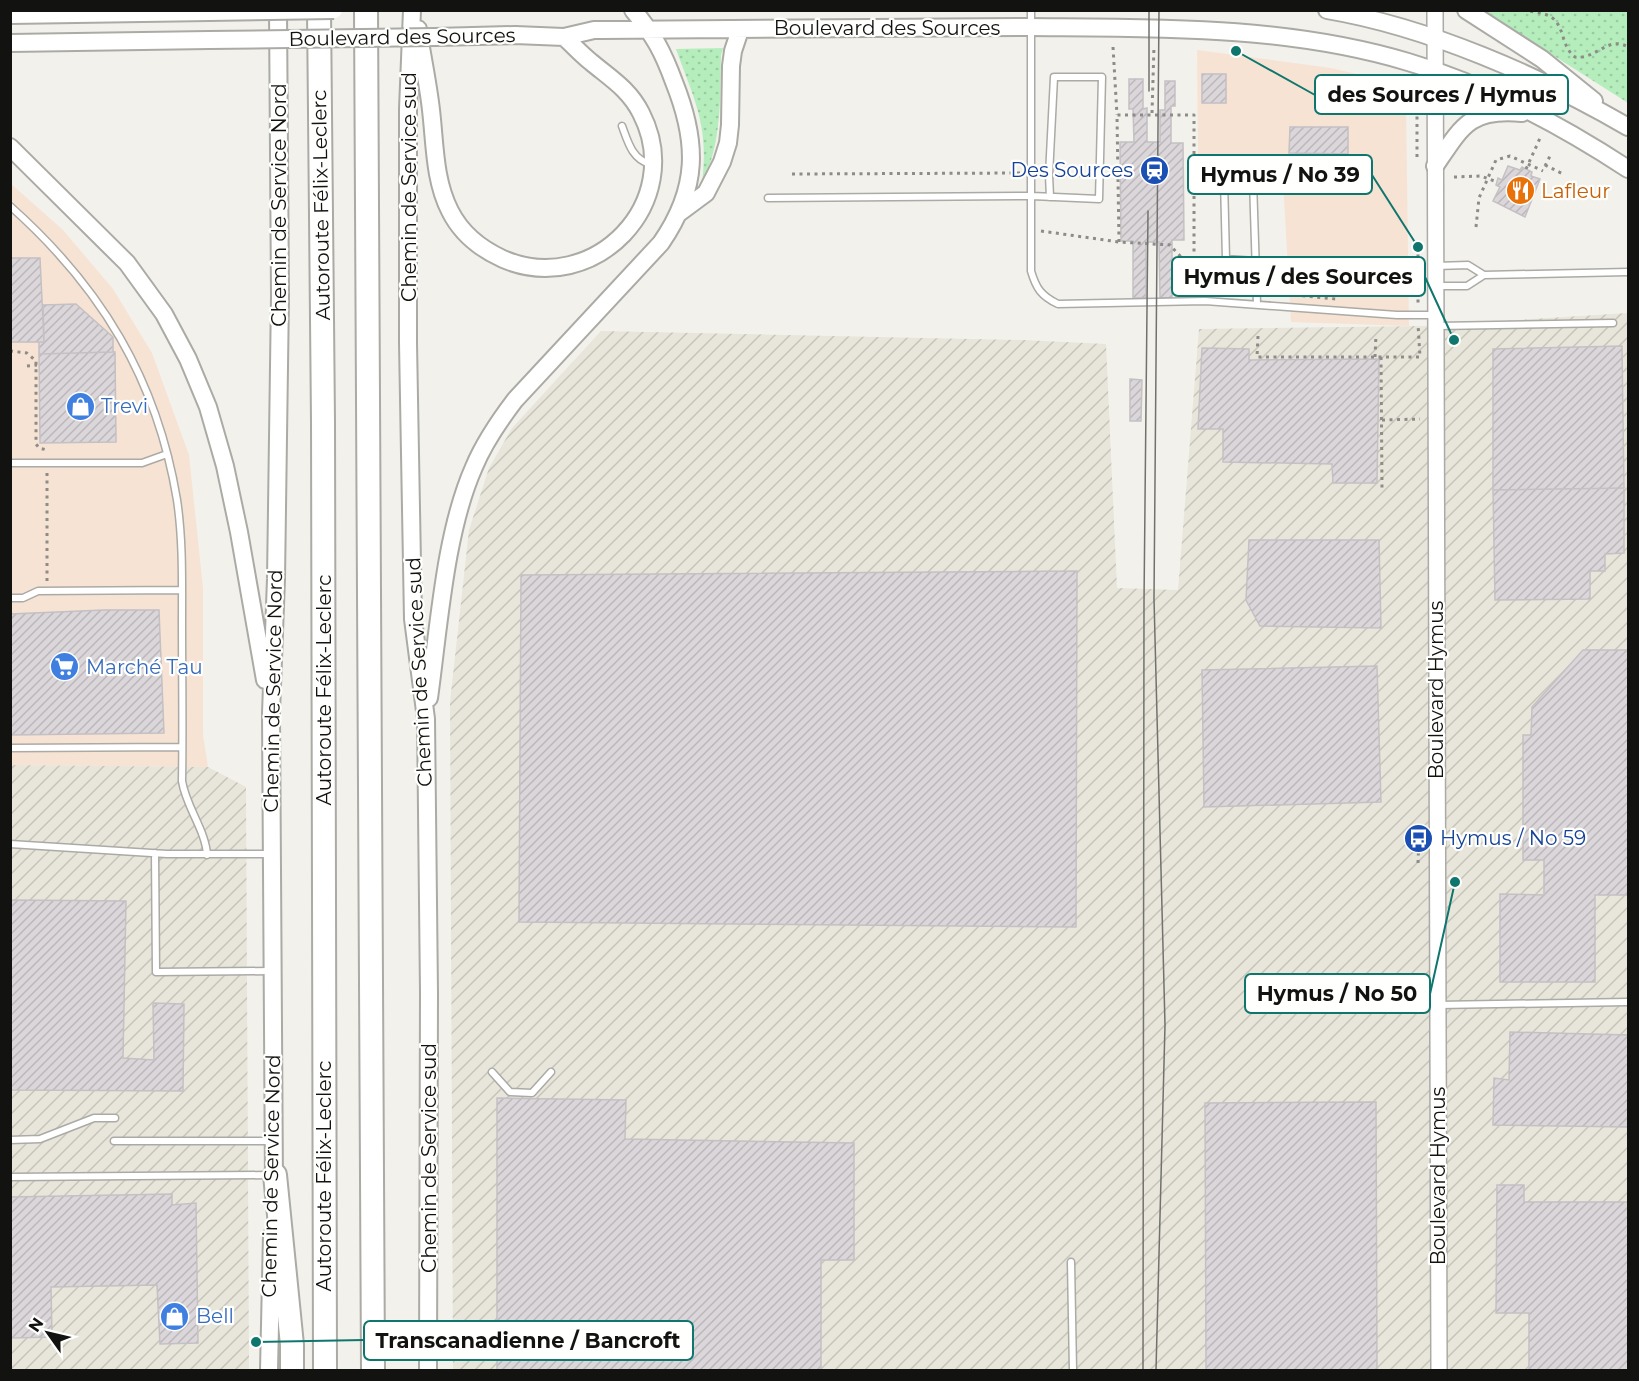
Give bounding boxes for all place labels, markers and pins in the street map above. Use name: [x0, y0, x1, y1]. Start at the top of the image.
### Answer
callout: des Sources / Hymus: [1315, 75, 1568, 114]
station icon: Des Sources: [1138, 154, 1170, 186]
callout: Hymus / No 39: [1188, 155, 1372, 194]
place label: Des Sources: [1010, 158, 1133, 182]
restaurant icon: Lafleur: [1504, 175, 1536, 207]
place label: Lafleur: [1541, 179, 1610, 203]
callout: Hymus / des Sources: [1172, 257, 1425, 296]
shop icon: Trevi: [64, 390, 96, 422]
place label: Trevi: [101, 394, 148, 418]
supermarket icon: Marché Tau: [49, 651, 81, 683]
place label: Marché Tau: [86, 655, 203, 679]
bus stop icon: Hymus / No 59: [1403, 822, 1435, 854]
place label: Hymus / No 59: [1440, 826, 1586, 850]
callout: Hymus / No 50: [1245, 974, 1430, 1013]
shop icon: Bell: [159, 1300, 191, 1332]
place label: Bell: [196, 1304, 234, 1328]
callout: Transcanadienne / Bancroft: [364, 1321, 693, 1360]

